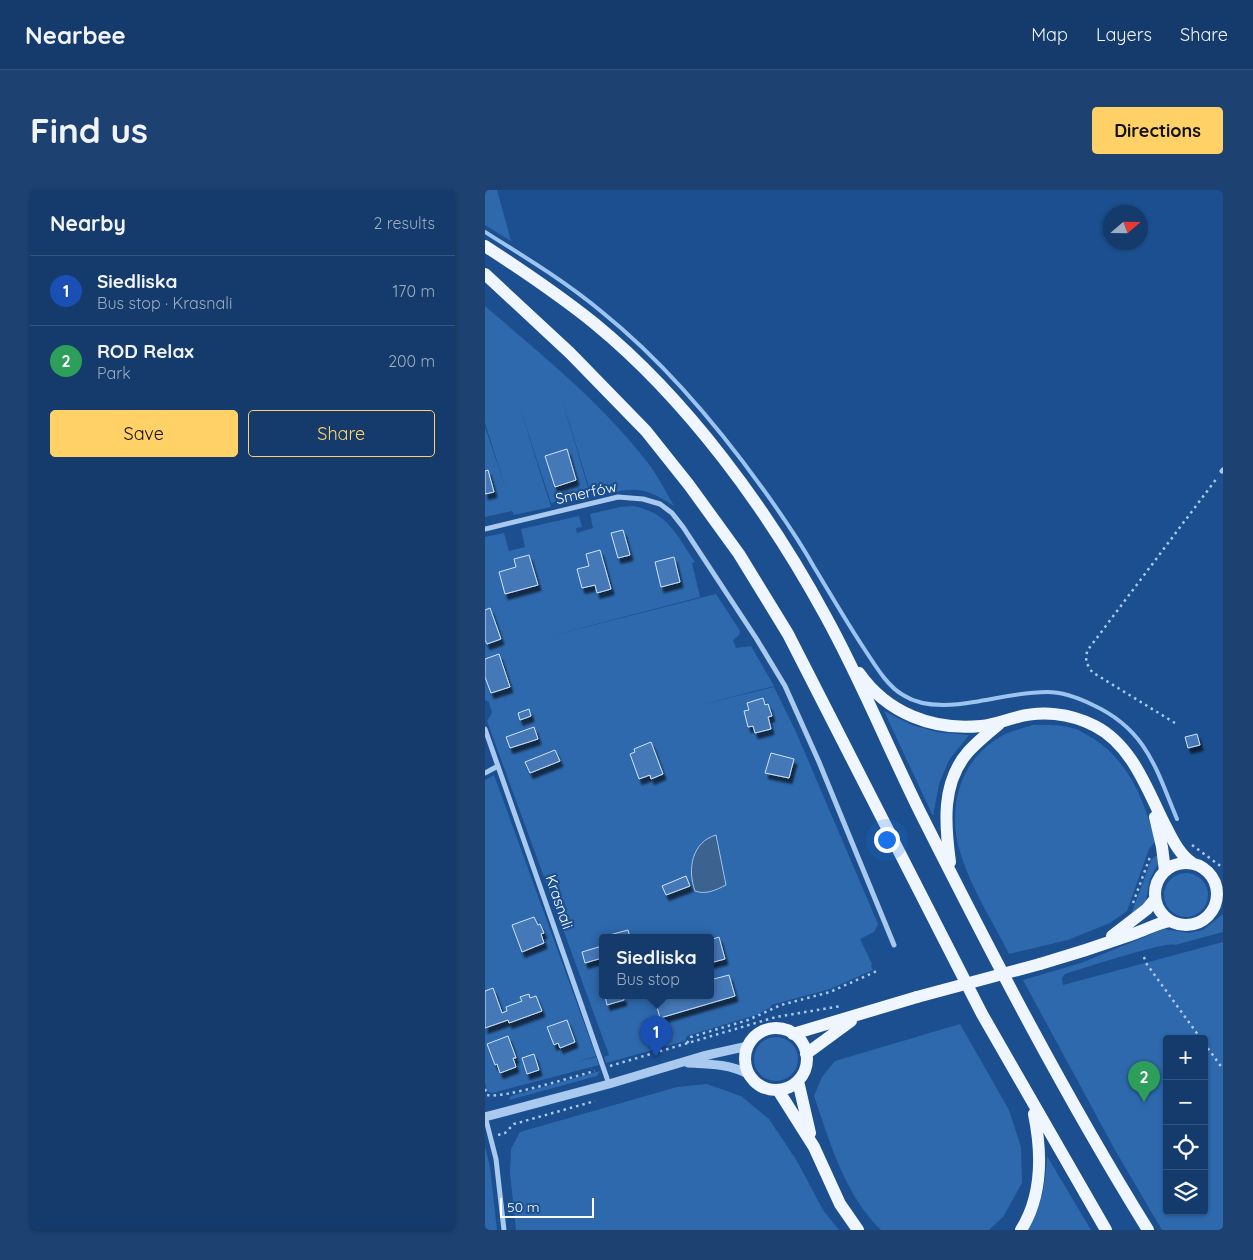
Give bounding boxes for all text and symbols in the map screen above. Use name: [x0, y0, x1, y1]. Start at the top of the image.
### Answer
text: Nearbee: [25, 20, 126, 50]
text: Map: [1031, 23, 1068, 46]
text: Layers: [1096, 23, 1152, 46]
text: Share: [1180, 23, 1228, 46]
button: Directions: [1092, 107, 1223, 154]
text: Find us: [30, 108, 148, 152]
north arrow: [1103, 205, 1148, 250]
text: Nearby: [50, 210, 126, 236]
text: 2 results: [373, 213, 435, 233]
text: Siedliska: [97, 269, 177, 293]
text: 1: [63, 281, 69, 301]
text: 170 m: [392, 281, 435, 301]
text: Bus stop · Krasnali: [97, 293, 232, 313]
text: ROD Relax: [97, 339, 194, 363]
text: 2: [61, 351, 71, 371]
text: 200 m: [388, 351, 435, 371]
text: Park: [97, 363, 131, 383]
button: Save: [50, 410, 238, 457]
button: Share: [248, 410, 435, 457]
street label: Smerfów: [554, 477, 618, 508]
your location: [874, 827, 900, 853]
street label: Krasnali: [541, 872, 578, 931]
popup: [599, 934, 714, 999]
text: Siedliska: [616, 945, 697, 969]
text: Bus stop: [616, 969, 680, 989]
pin: 1: [640, 1016, 672, 1057]
map controls: [1163, 1035, 1208, 1215]
button: +: [1163, 1035, 1208, 1080]
pin: 2: [1128, 1061, 1160, 1102]
button: −: [1163, 1080, 1208, 1125]
button: locate: [1163, 1125, 1208, 1170]
button: layers: [1163, 1170, 1208, 1215]
scale bar: [500, 1195, 594, 1218]
text: 50 m: [507, 1198, 540, 1216]

